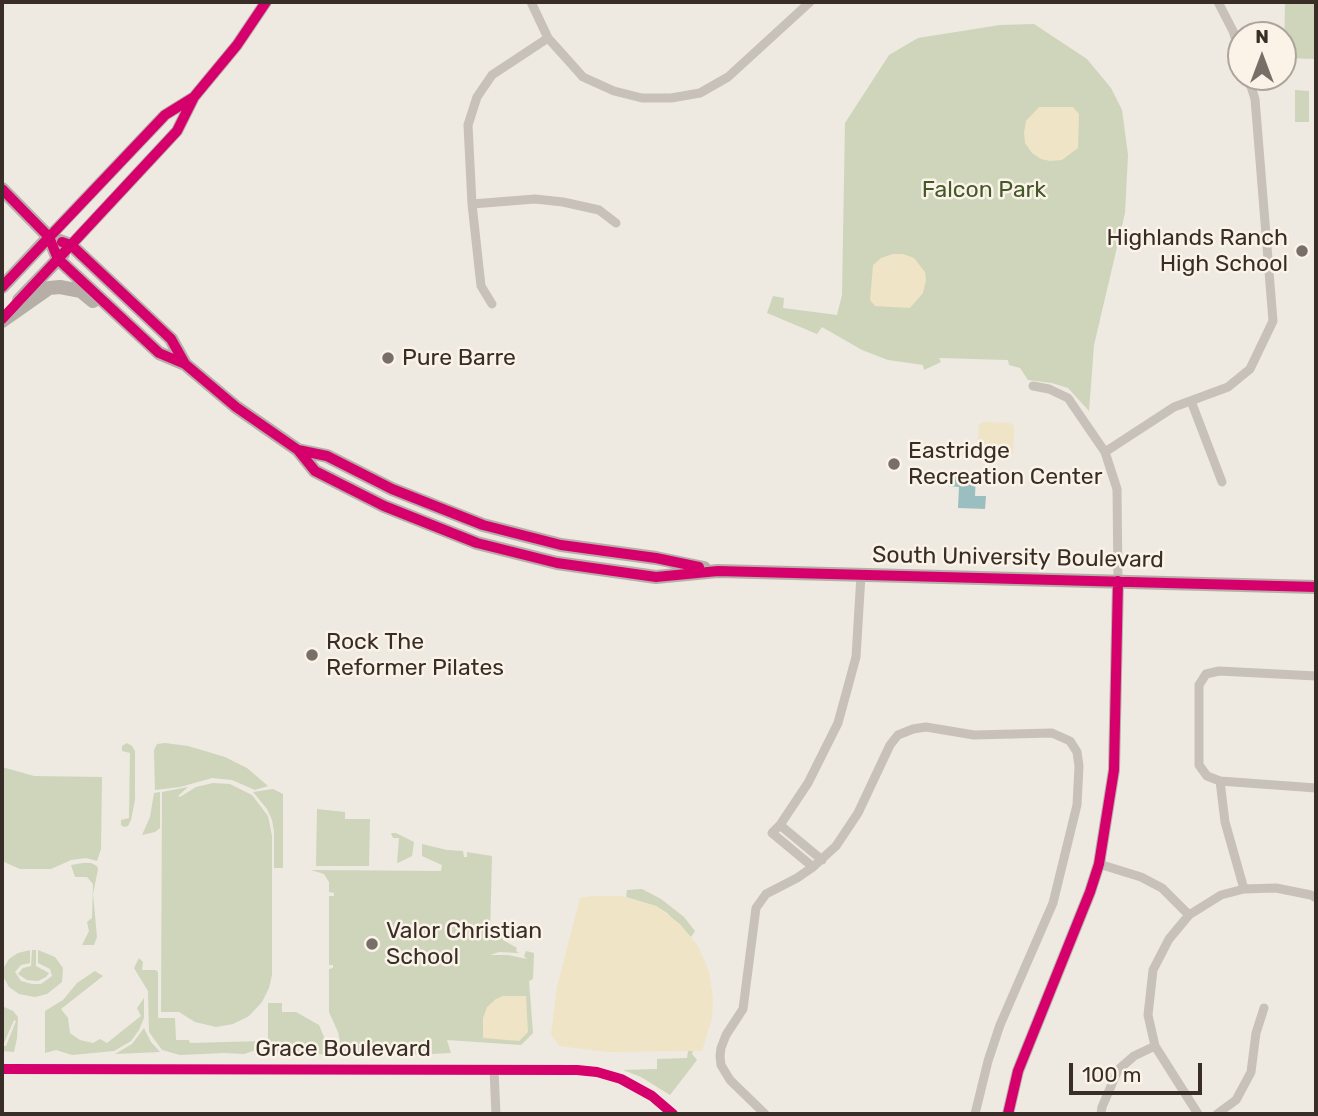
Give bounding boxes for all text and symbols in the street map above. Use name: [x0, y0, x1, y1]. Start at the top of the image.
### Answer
north arrow: [1227, 21, 1297, 91]
text: N: [1255, 25, 1269, 48]
park label: Falcon Park: [922, 176, 1046, 204]
place label: Highlands Ranch High School: [1107, 224, 1288, 278]
marker: Highlands Ranch High School: [1294, 243, 1310, 259]
place label: Pure Barre: [402, 344, 516, 372]
marker: Pure Barre: [380, 350, 396, 366]
place label: Eastridge Recreation Center: [908, 437, 1102, 491]
marker: Eastridge Recreation Center: [886, 456, 902, 472]
street label: South University Boulevard: [872, 542, 1164, 574]
place label: Rock The Reformer Pilates: [326, 628, 504, 682]
marker: Rock The Reformer Pilates: [304, 647, 320, 663]
place label: Valor Christian School: [386, 917, 542, 971]
marker: Valor Christian School: [364, 936, 380, 952]
street label: Grace Boulevard: [255, 1035, 431, 1063]
scale bar: [1073, 1050, 1206, 1094]
text: 100 m: [1082, 1062, 1141, 1087]

